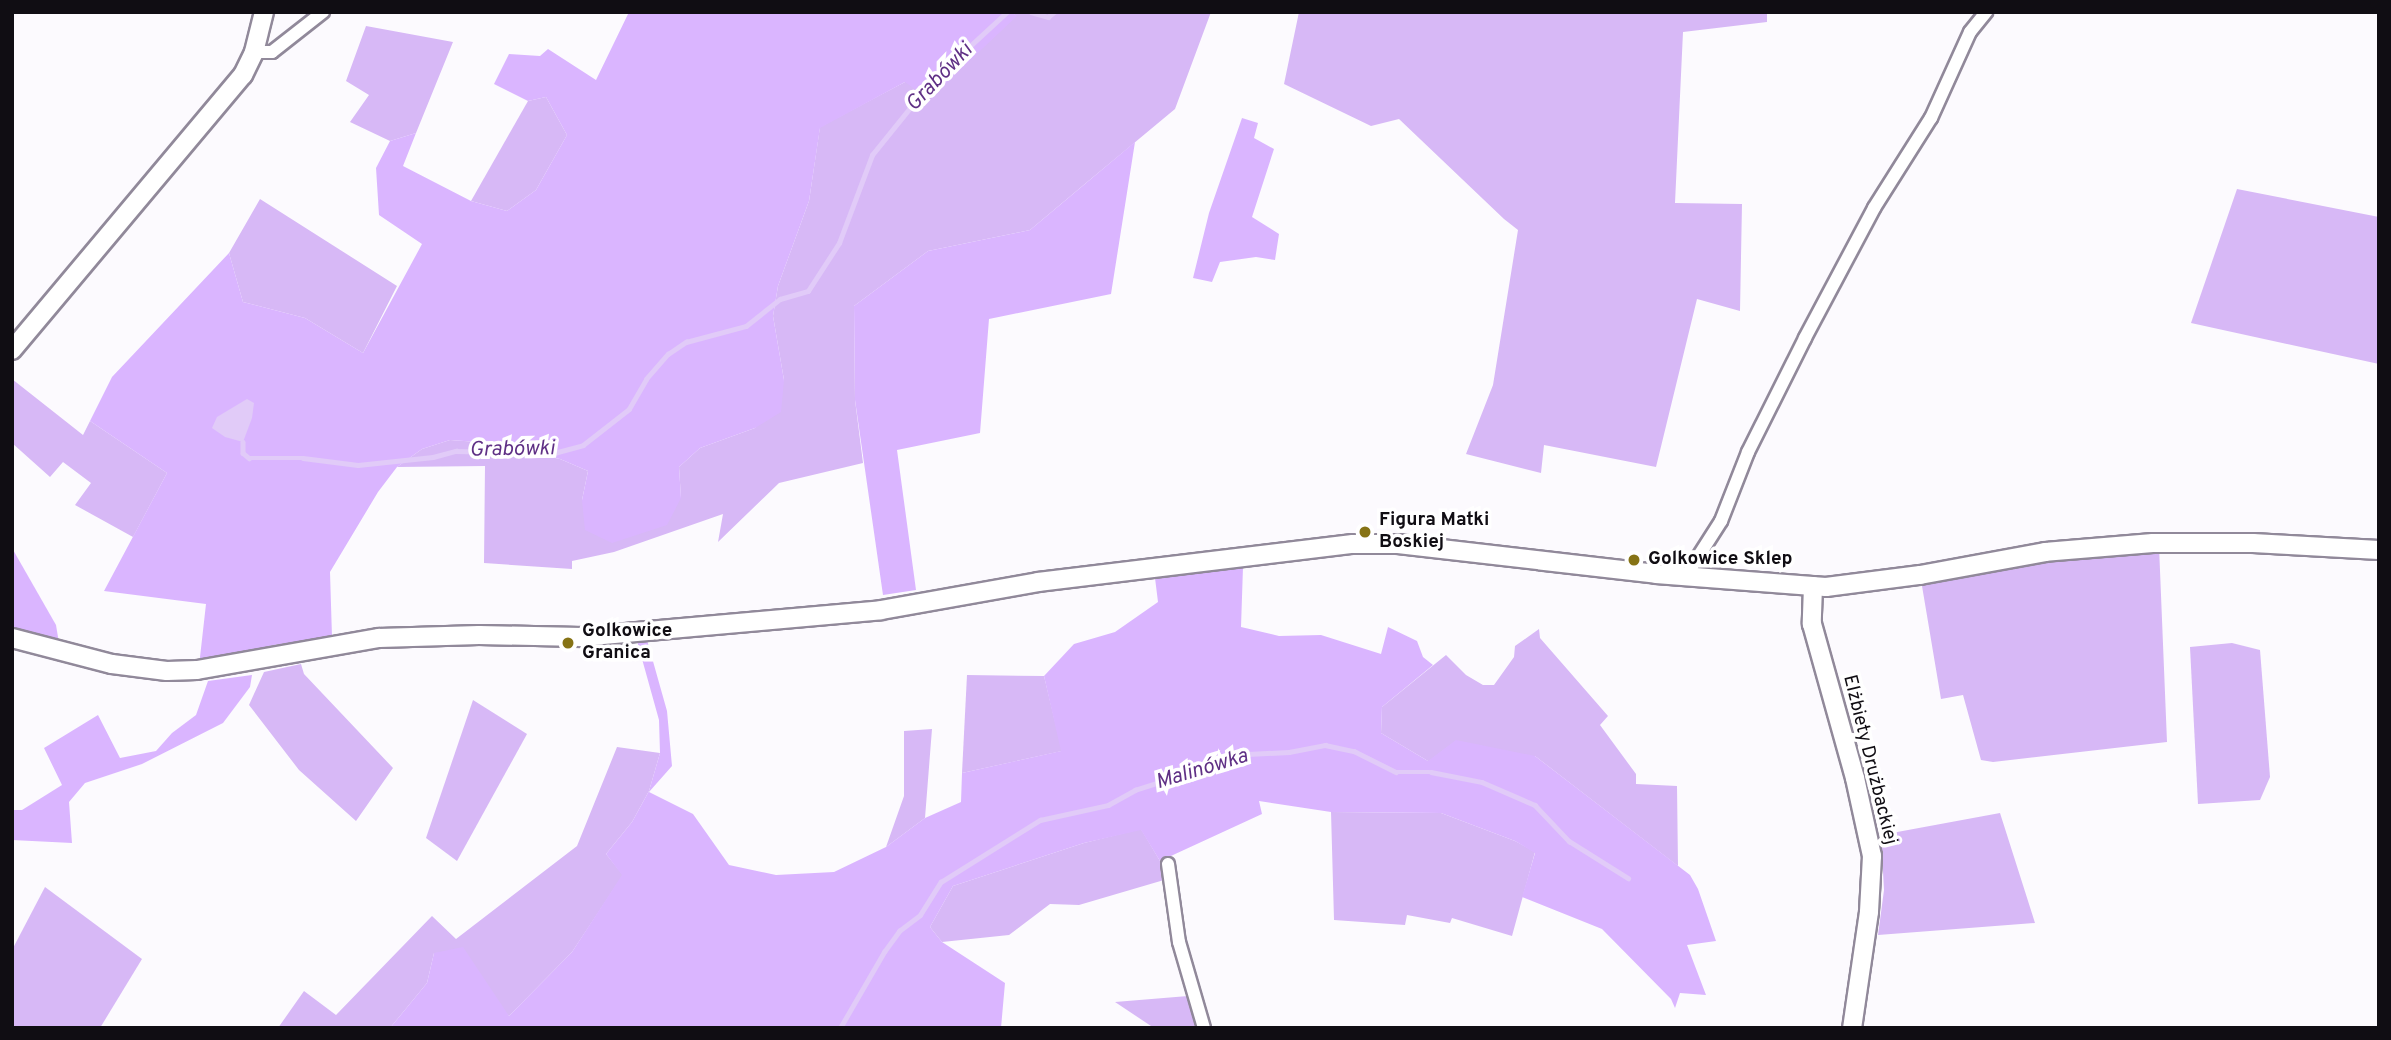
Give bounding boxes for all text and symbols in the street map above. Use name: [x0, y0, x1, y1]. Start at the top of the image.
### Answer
water label: Grabówki: [901, 39, 979, 117]
water label: Grabówki: [469, 437, 555, 463]
place label: Figura Matki Boskiej: [1379, 510, 1489, 554]
marker: Figura Matki Boskiej: [1357, 524, 1373, 540]
place label: Golkowice Sklep: [1648, 549, 1793, 571]
marker: Golkowice Sklep: [1626, 552, 1642, 568]
place label: Golkowice Granica: [582, 621, 672, 665]
marker: Golkowice Granica: [560, 635, 576, 651]
street label: Elżbiety Drużbackiej: [1837, 673, 1901, 847]
water label: Malinówka: [1153, 744, 1251, 796]

